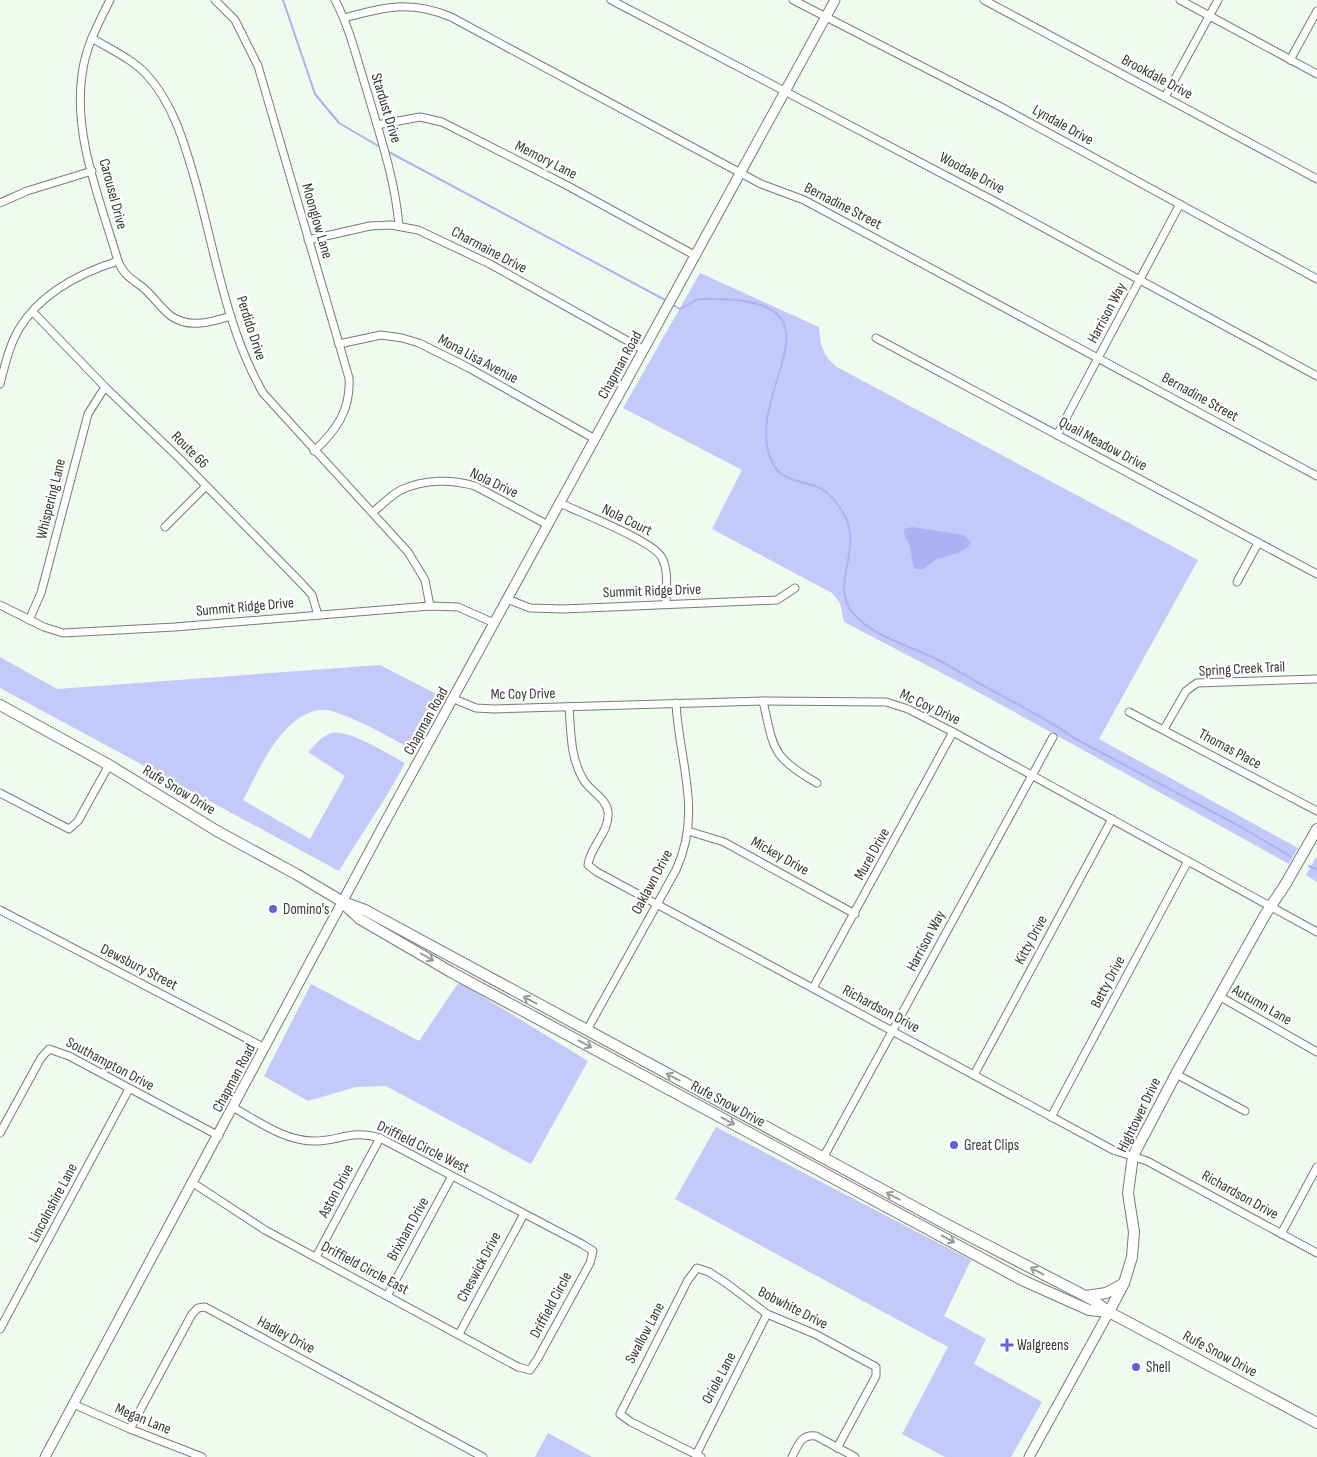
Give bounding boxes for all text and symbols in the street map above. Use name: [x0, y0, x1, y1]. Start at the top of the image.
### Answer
street label: Brookdale Drive: [1118, 50, 1196, 104]
street label: Stardust Drive: [366, 71, 406, 145]
street label: Lyndale Drive: [1029, 100, 1097, 150]
street label: Memory Lane: [512, 136, 580, 184]
street label: Woodale Drive: [936, 148, 1008, 198]
street label: Carousel Drive: [94, 157, 132, 231]
street label: Bernadine Street: [801, 178, 885, 234]
street label: Moonglow Lane: [297, 181, 337, 261]
street label: Charmaine Drive: [448, 222, 530, 278]
street label: Harrison Way: [1083, 279, 1131, 347]
street label: Perdido Drive: [232, 293, 270, 363]
street label: Chapman Road: [594, 328, 646, 402]
street label: Mona Lisa Avenue: [435, 330, 521, 388]
street label: Bernadine Street: [1158, 368, 1242, 426]
street label: Quail Meadow Drive: [1055, 413, 1151, 475]
street label: Route 66: [167, 427, 213, 473]
street label: Whispering Lane: [32, 457, 70, 541]
street label: Nola Drive: [467, 464, 521, 502]
street label: Nola Court: [599, 500, 656, 540]
street label: Summit Ridge Drive: [603, 580, 701, 602]
street label: Summit Ridge Drive: [195, 593, 295, 621]
street label: Spring Creek Trail: [1198, 657, 1286, 681]
street label: Chapman Road: [400, 684, 452, 758]
street label: Mc Coy Drive: [490, 684, 556, 704]
street label: Mc Coy Drive: [897, 685, 963, 729]
street label: Thomas Place: [1195, 724, 1265, 774]
street label: Rufe Snow Drive: [139, 761, 219, 819]
street label: Murel Drive: [850, 825, 894, 883]
street label: Mickey Drive: [748, 832, 812, 880]
street label: Oaklawn Drive: [627, 846, 677, 918]
place label: Domino's: [283, 900, 329, 919]
marker: Domino's: [267, 903, 279, 915]
street label: Harrison Way: [902, 907, 950, 975]
street label: Kitty Drive: [1010, 912, 1052, 968]
street label: Dewsbury Street: [97, 939, 181, 995]
one-way arrow: [419, 953, 433, 963]
street label: Betty Drive: [1086, 953, 1130, 1011]
street label: Autumn Lane: [1228, 980, 1295, 1030]
street label: Richardson Drive: [839, 981, 923, 1037]
one-way arrow: [523, 995, 538, 1004]
street label: Southampton Drive: [63, 1033, 157, 1095]
one-way arrow: [577, 1039, 592, 1049]
street label: Chapman Road: [208, 1040, 260, 1116]
one-way arrow: [666, 1072, 681, 1081]
street label: Hightower Drive: [1113, 1075, 1165, 1155]
street label: Rufe Snow Drive: [688, 1076, 768, 1132]
one-way arrow: [720, 1116, 735, 1126]
street label: Driffield Circle West: [374, 1117, 473, 1178]
place label: Great Clips: [964, 1136, 1019, 1155]
marker: Great Clips: [948, 1139, 960, 1151]
street label: Lincolnshire Lane: [24, 1160, 82, 1246]
street label: Aston Drive: [314, 1161, 358, 1222]
street label: Richardson Drive: [1198, 1166, 1282, 1224]
one-way arrow: [886, 1190, 901, 1200]
street label: Brixham Drive: [383, 1194, 433, 1264]
street label: Cheswick Drive: [453, 1229, 505, 1305]
one-way arrow: [940, 1235, 955, 1245]
street label: Driffield Circle East: [318, 1237, 412, 1299]
one-way arrow: [1030, 1266, 1045, 1275]
street label: Driffield Circle: [526, 1269, 576, 1341]
street label: Bobwhite Drive: [755, 1282, 831, 1334]
street label: Swallow Lane: [621, 1299, 669, 1367]
street label: Hadley Drive: [254, 1312, 318, 1358]
street label: Rufe Snow Drive: [1180, 1326, 1260, 1382]
place label: Walgreens: [1017, 1336, 1069, 1355]
marker: Walgreens: [1001, 1339, 1013, 1351]
street label: Oriole Lane: [698, 1349, 740, 1407]
place label: Shell: [1146, 1358, 1170, 1377]
marker: Shell: [1130, 1361, 1142, 1373]
street label: Megan Lane: [112, 1399, 174, 1439]

